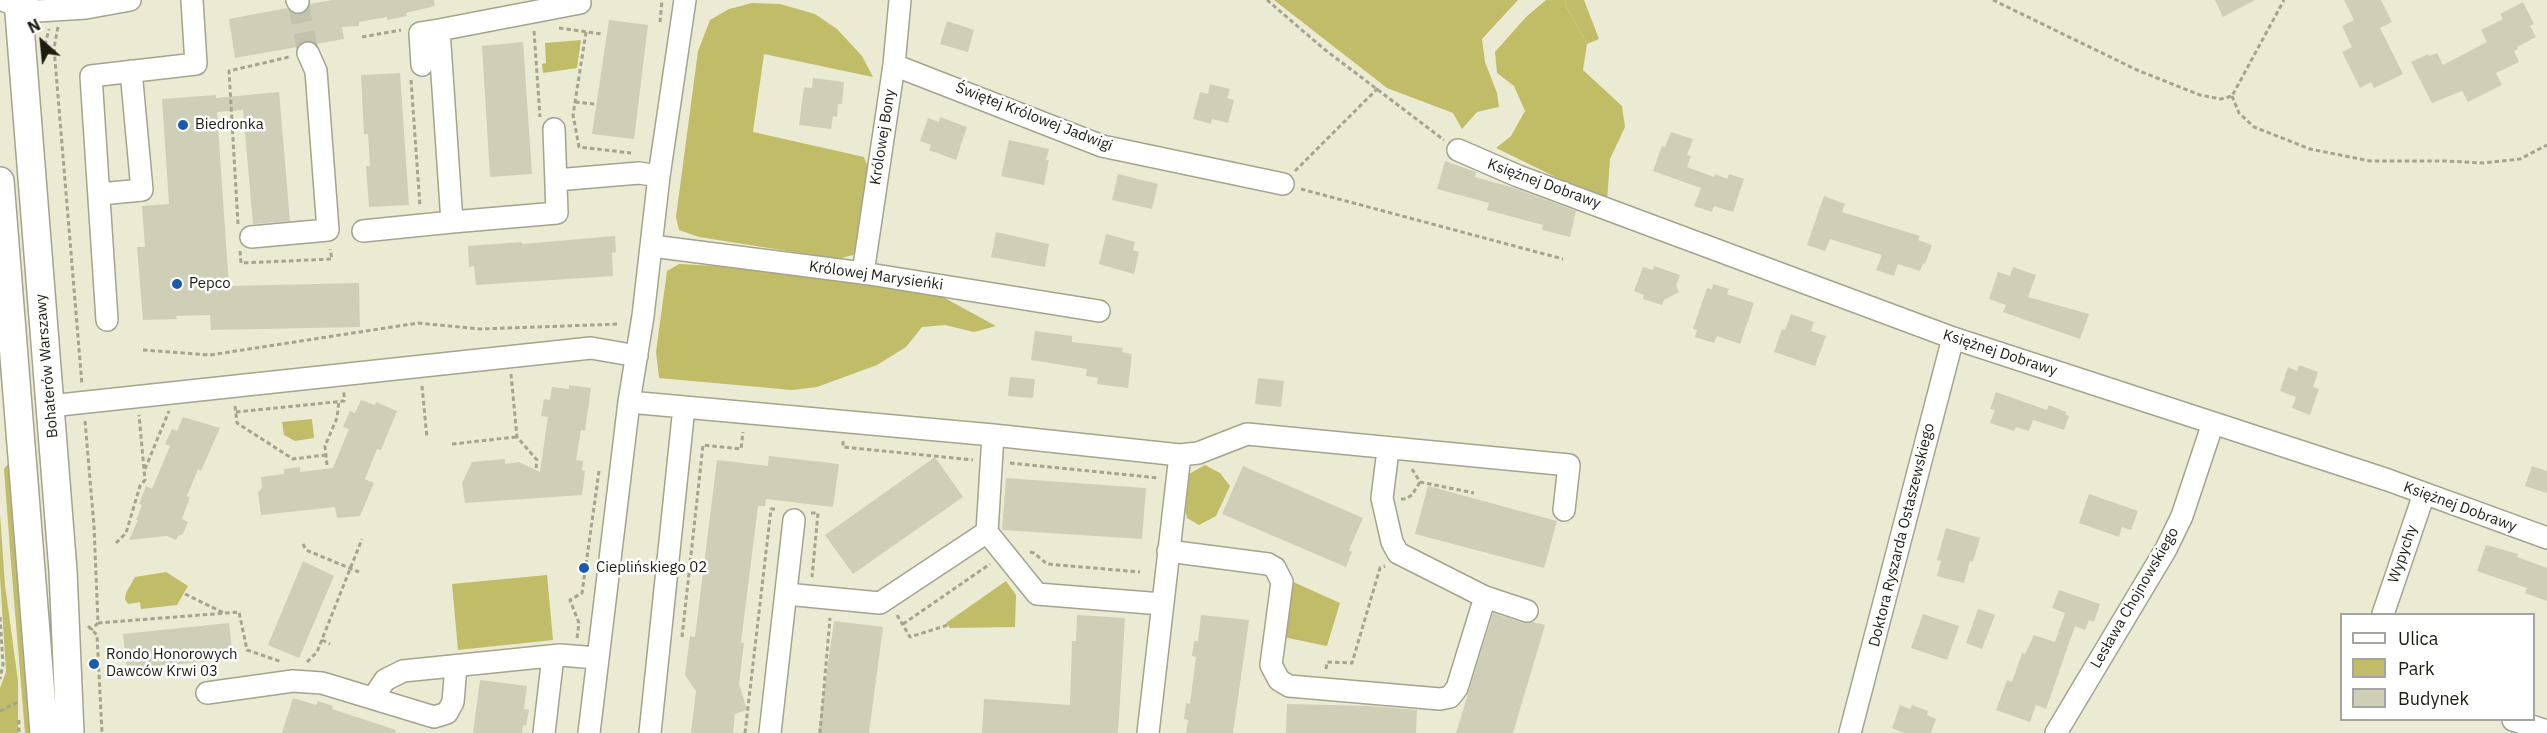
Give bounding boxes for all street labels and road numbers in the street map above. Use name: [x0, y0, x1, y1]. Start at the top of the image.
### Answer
street label: Świętej Królowej Jadwigi: [953, 79, 1115, 155]
street label: Królowej Bony: [867, 88, 899, 186]
street label: Księżnej Dobrawy: [1485, 155, 1603, 213]
street label: Królowej Marysieńki: [808, 258, 944, 294]
street label: Bohaterów Warszawy: [32, 293, 62, 439]
street label: Księżnej Dobrawy: [1940, 326, 2060, 380]
street label: Doktora Ryszarda Ostaszewskiego: [1865, 421, 1939, 649]
street label: Księżnej Dobrawy: [2401, 478, 2519, 536]
street label: Wypychy: [2385, 523, 2421, 585]
street label: Lesława Chojnowskiego: [2087, 524, 2183, 672]

